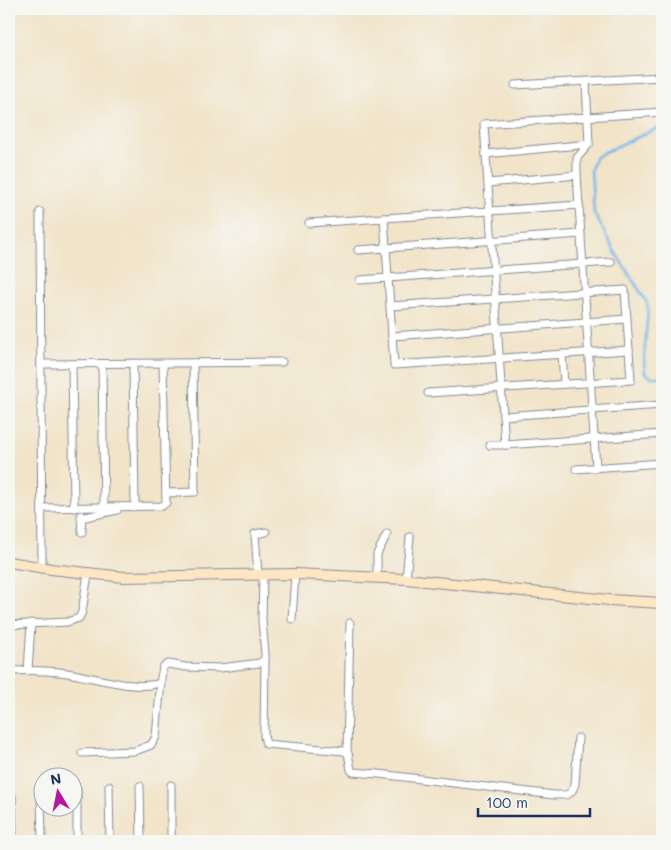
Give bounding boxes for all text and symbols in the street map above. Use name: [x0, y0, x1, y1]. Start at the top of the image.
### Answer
north arrow: [32, 768, 82, 818]
text: N: [49, 768, 63, 789]
scale bar: [478, 785, 591, 817]
text: 100 m: [486, 792, 528, 812]

